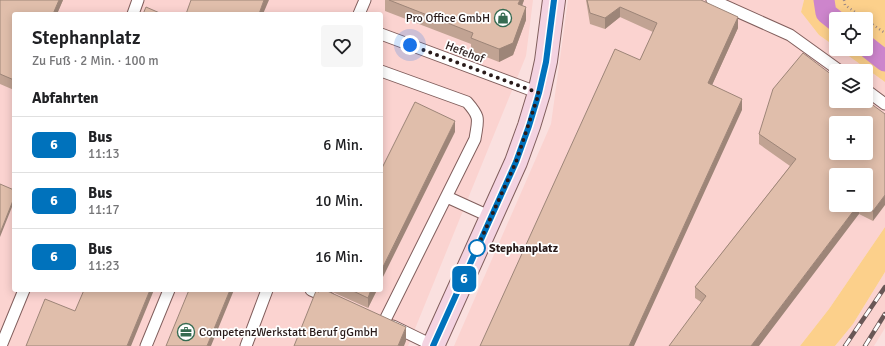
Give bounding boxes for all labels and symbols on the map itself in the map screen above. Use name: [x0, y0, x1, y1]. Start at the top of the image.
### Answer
shop icon: Pro Office GmbH: [493, 8, 513, 28]
place label: Pro Office GmbH: [406, 11, 490, 26]
your location: [400, 35, 420, 55]
street label: Hefehof: [443, 38, 487, 67]
marker: Stephanplatz: [468, 239, 486, 257]
place label: Stephanplatz: [489, 241, 559, 256]
line badge: 6: [451, 266, 477, 292]
office icon: CompetenzWerkstatt Beruf gGmbH: [176, 322, 196, 342]
place label: CompetenzWerkstatt Beruf gGmbH: [199, 325, 378, 340]

